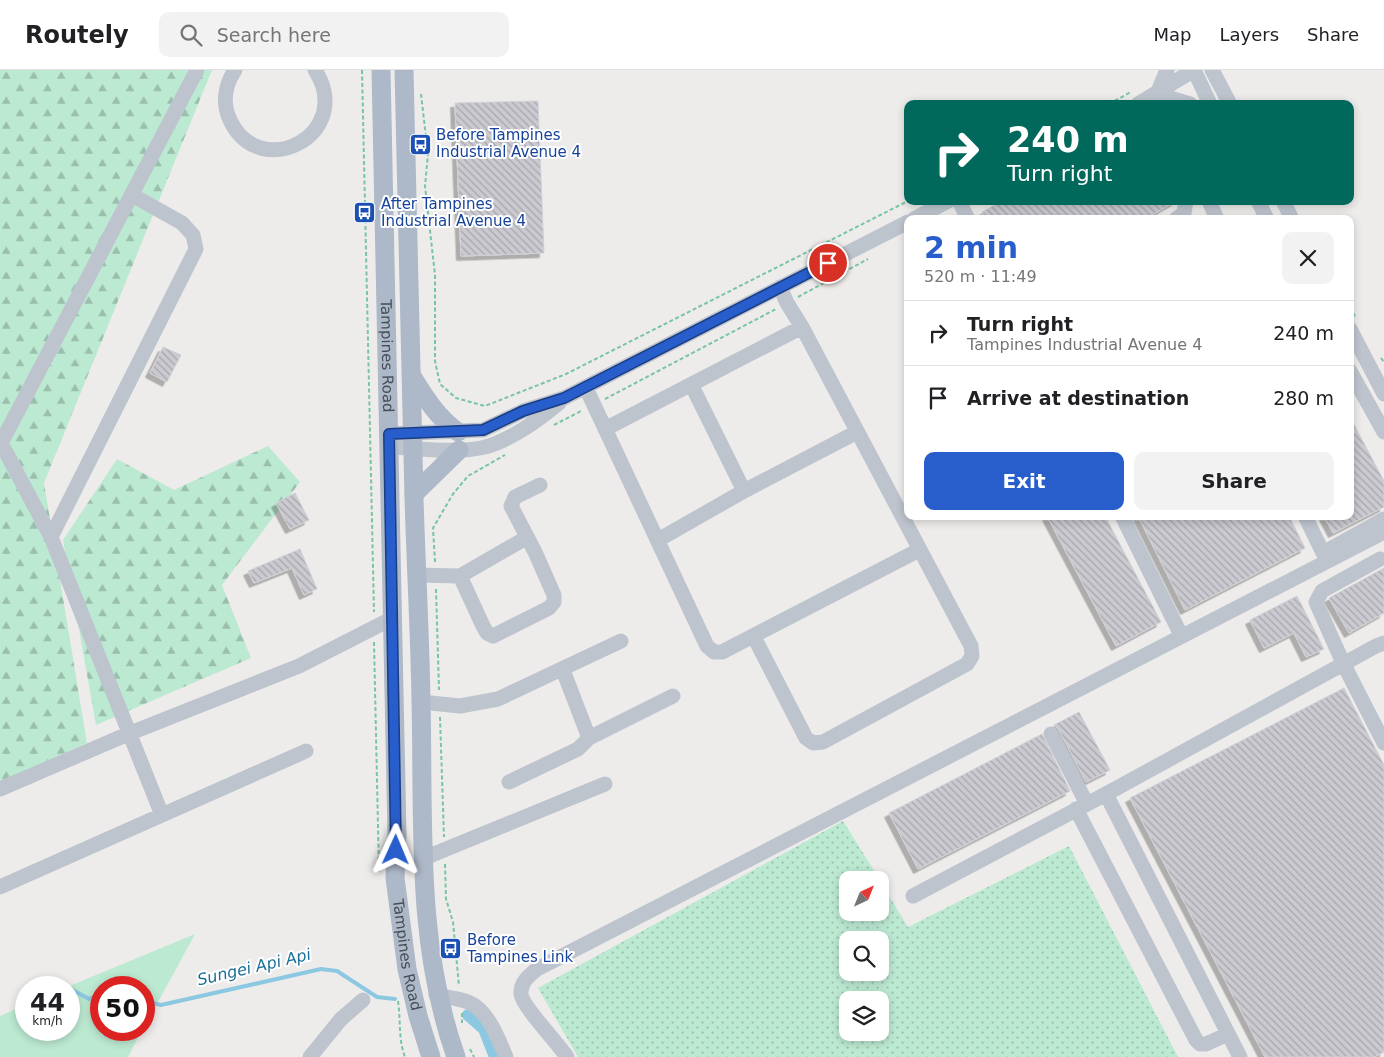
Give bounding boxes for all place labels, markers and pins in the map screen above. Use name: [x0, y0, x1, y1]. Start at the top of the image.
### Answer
place label: Before Tampines Industrial Avenue 4: [436, 126, 581, 161]
bus stop icon: Before Tampines Industrial Avenue 4: [408, 132, 432, 156]
place label: After Tampines Industrial Avenue 4: [381, 195, 526, 230]
bus stop icon: After Tampines Industrial Avenue 4: [353, 201, 377, 225]
pin: [807, 242, 849, 284]
place label: Before Tampines Link: [466, 931, 574, 966]
bus stop icon: Before Tampines Link: [439, 937, 463, 961]

